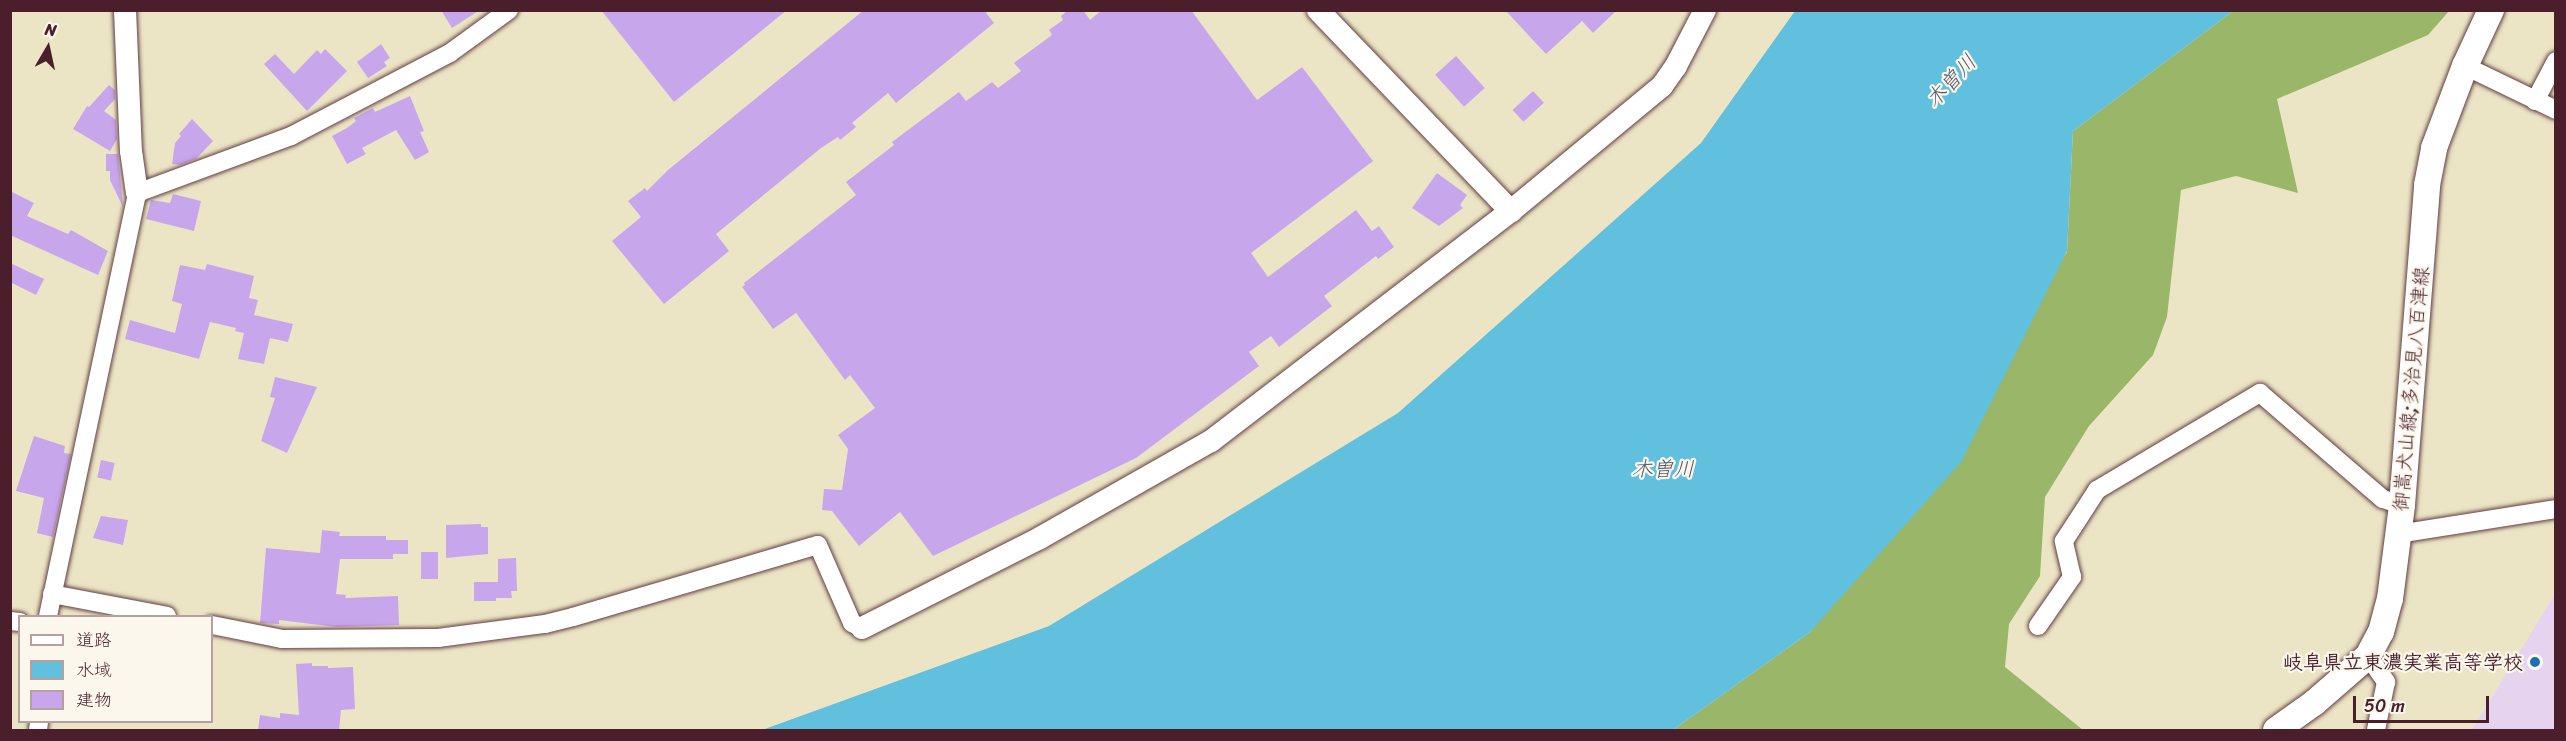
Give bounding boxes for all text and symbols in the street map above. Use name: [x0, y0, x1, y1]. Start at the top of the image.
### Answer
text: N: [43, 15, 59, 45]
north arrow: [18, 18, 78, 78]
water label: 木曽川: [1920, 49, 1982, 113]
street label: 御嵩犬山線;多治見八百津線: [2388, 265, 2434, 513]
water label: 木曽川: [1632, 456, 1694, 482]
legend: [18, 615, 213, 723]
text: 道路: [76, 624, 112, 656]
place label: 岐阜県立東濃実業高等学校: [2283, 650, 2523, 674]
text: 水域: [76, 654, 112, 686]
marker: 岐阜県立東濃実業高等学校: [2528, 655, 2542, 669]
text: 建物: [76, 684, 112, 716]
scale bar: [2356, 684, 2492, 722]
text: 50 m: [2364, 690, 2405, 722]

